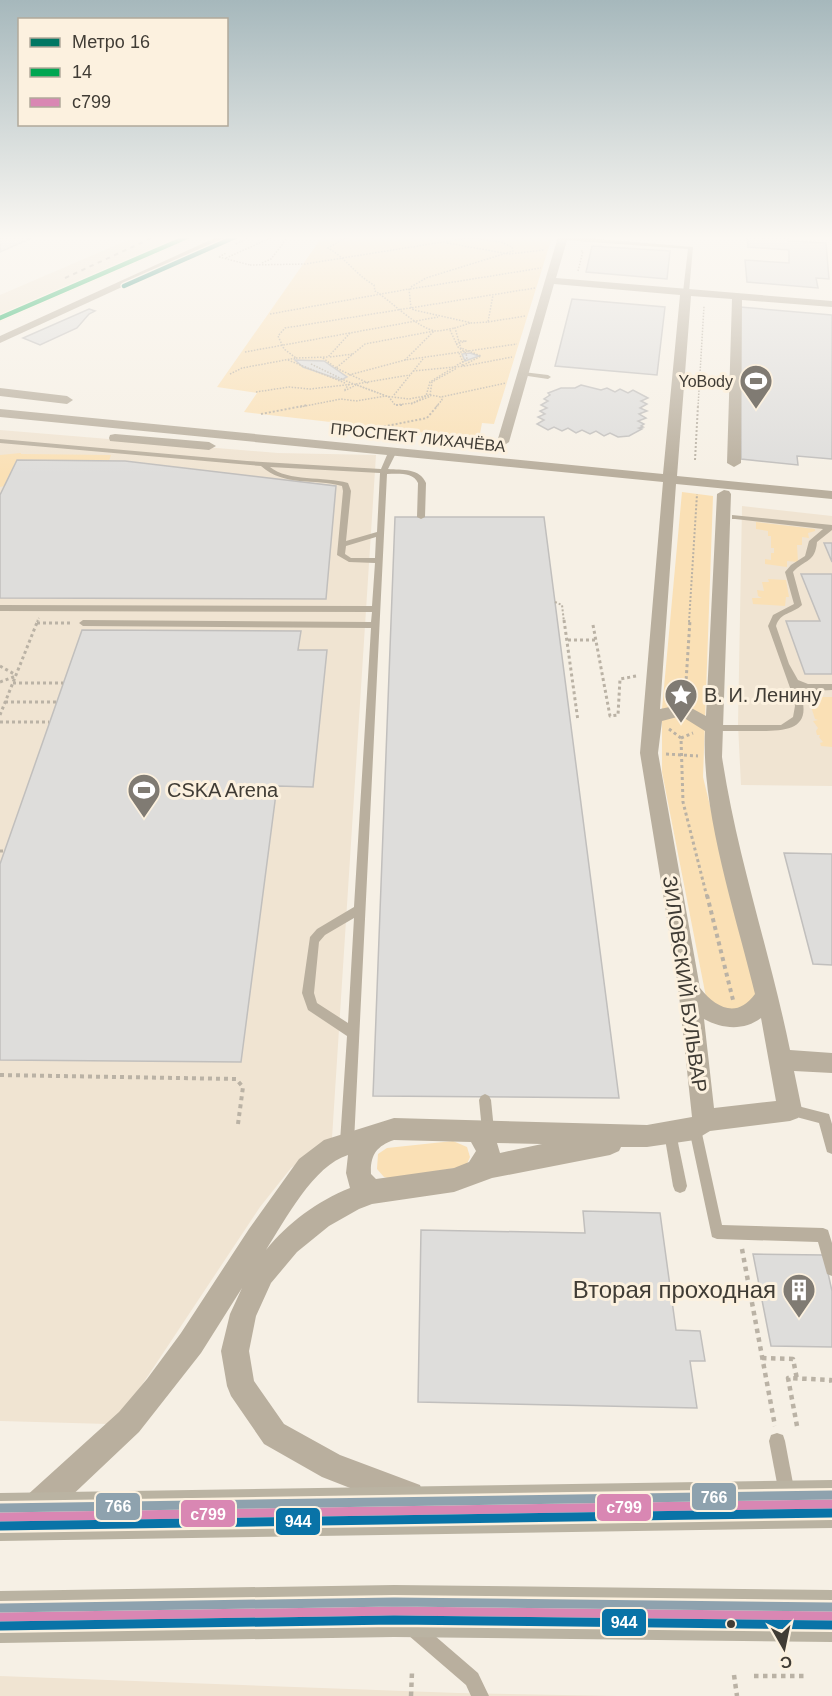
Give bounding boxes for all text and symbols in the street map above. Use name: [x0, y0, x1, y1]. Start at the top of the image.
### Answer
legend: [18, 18, 228, 126]
text: Метро 16: [72, 32, 150, 52]
text: 14: [72, 62, 92, 82]
text: с799: [72, 92, 111, 112]
sports icon: YoBody: [738, 363, 774, 410]
place label: YoBody: [678, 373, 733, 390]
street label: ПРОСПЕКТ ЛИХАЧЁВА: [330, 420, 507, 455]
place icon: В. И. Ленину: [663, 677, 699, 724]
place label: В. И. Ленину: [704, 684, 821, 706]
sports icon: CSKA Arena: [126, 772, 162, 819]
place label: CSKA Arena: [167, 779, 279, 801]
street label: ЗИЛОВСКИЙ БУЛЬВАР: [659, 874, 712, 1094]
building icon: Вторая проходная: [781, 1272, 817, 1319]
place label: Вторая проходная: [573, 1276, 776, 1303]
line badge: 766: [691, 1482, 737, 1511]
text: 766: [701, 1489, 727, 1506]
line badge: 766: [95, 1492, 141, 1521]
line badge: с799: [596, 1493, 652, 1522]
text: 766: [105, 1498, 131, 1515]
line badge: с799: [180, 1499, 236, 1528]
text: с799: [606, 1499, 642, 1516]
text: с799: [190, 1506, 226, 1523]
line badge: 944: [275, 1507, 321, 1536]
text: 944: [285, 1513, 311, 1530]
line badge: 944: [601, 1608, 647, 1637]
text: 944: [611, 1614, 637, 1631]
unlabelled marker: [725, 1618, 737, 1630]
north arrow: [754, 1618, 814, 1678]
text: С: [779, 1653, 793, 1672]

